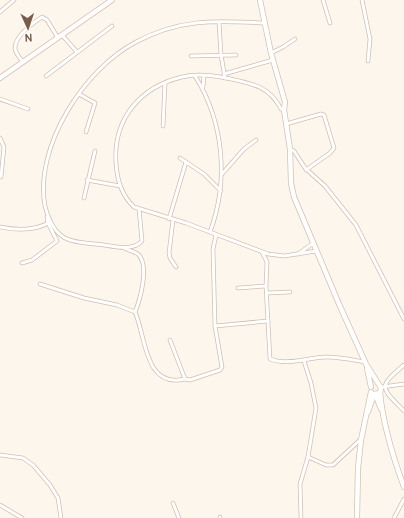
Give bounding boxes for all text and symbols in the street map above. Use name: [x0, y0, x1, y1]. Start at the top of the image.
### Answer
north arrow: [8, 8, 48, 48]
text: N: [24, 30, 33, 44]

